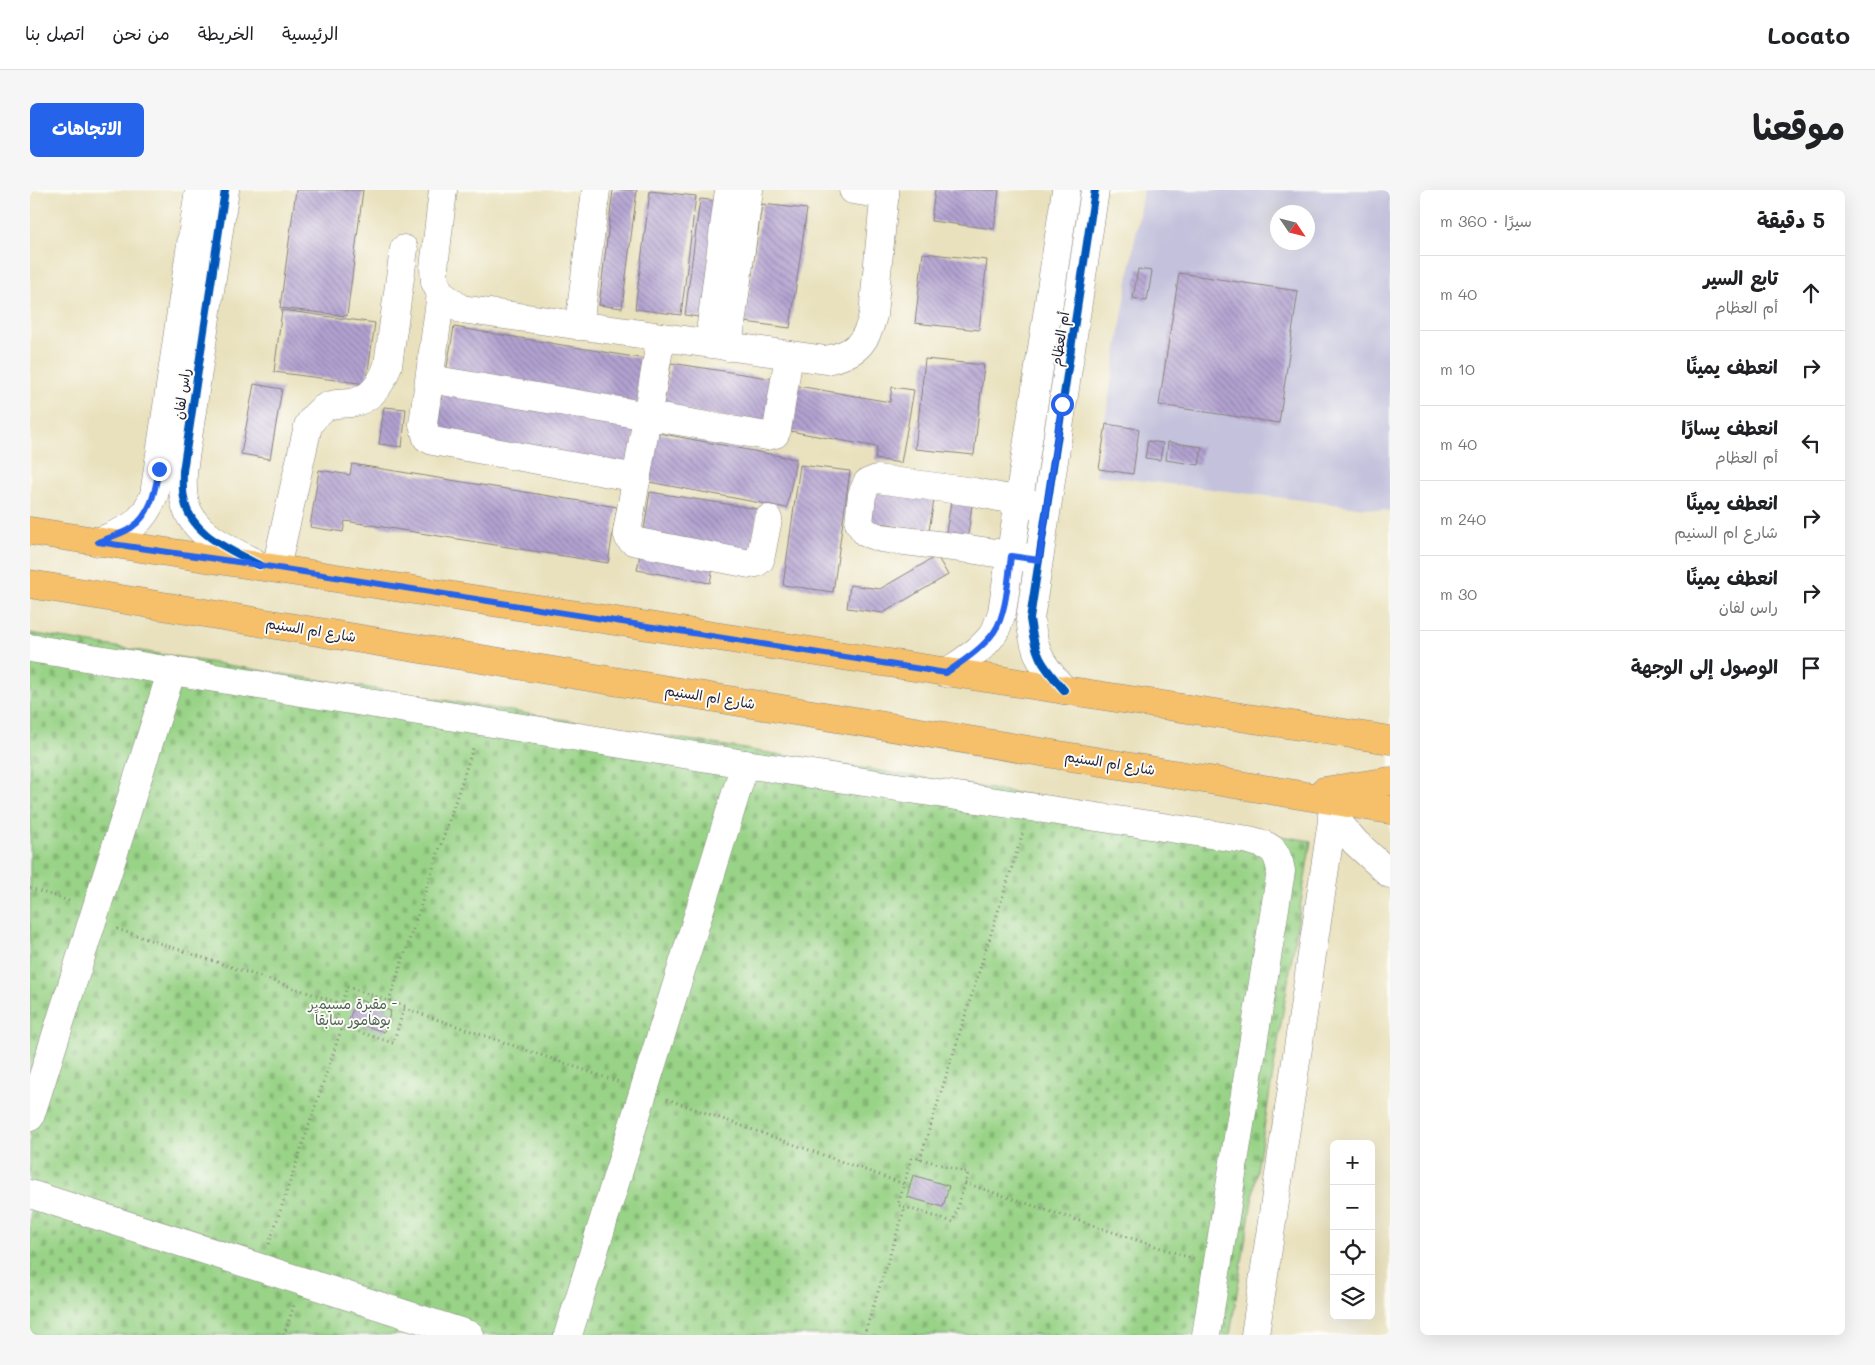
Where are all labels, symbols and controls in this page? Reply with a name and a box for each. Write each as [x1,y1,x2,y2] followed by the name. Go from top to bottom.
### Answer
[1767,19,1850,50] text: Locato
[25,21,85,45] text: اتصل بنا
[113,21,170,45] text: من نحن
[198,21,254,45] text: الخريطة
[282,21,338,45] text: الرئيسية
[30,103,144,157] button: الاتجاهات
[1752,103,1845,149] text: موقعنا
[1270,205,1315,250] north arrow
[1757,206,1825,233] text: 5 دقيقة
[1440,210,1532,231] text: سيرًا · 360 m
[1703,265,1778,290] text: تابع السير
[1797,279,1825,307] icon: ahead
[1440,283,1477,304] text: 40 m
[1715,296,1778,317] text: أم العظام
[1046,310,1076,368] street label: أم العظام
[1686,354,1778,379] text: انعطف يمينًا
[1797,354,1825,382] icon: right
[1440,358,1475,379] text: 10 m
[168,367,195,421] street label: راس لفان
[1051,393,1074,416] route start
[1681,415,1778,440] text: انعطف يسارًا
[1797,429,1825,457] icon: left
[1440,433,1477,454] text: 40 m
[1715,446,1778,467] text: أم العظام
[148,458,171,481] route end
[1686,490,1778,515] text: انعطف يمينًا
[1797,504,1825,532] icon: right
[1440,508,1486,529] text: 240 m
[1674,521,1778,542] text: شارع ام السنيم
[1686,565,1778,590] text: انعطف يمينًا
[1797,579,1825,607] icon: right
[1440,583,1477,604] text: 30 m
[1719,596,1778,617] text: راس لفان
[264,613,357,648] street label: شارع ام السنيم
[1631,654,1778,679] text: الوصول إلى الوجهة
[1797,654,1825,682] icon: arrive
[663,680,756,715] street label: شارع ام السنيم
[1063,746,1156,781] street label: شارع ام السنيم
[308,994,398,1029] park label: مقبرة مسيمير - بوهامور سابقاً
[1330,1140,1375,1320] map controls
[1330,1140,1375,1185] button: +
[1330,1185,1375,1230] button: −
[1330,1230,1375,1275] button: locate
[1330,1275,1375,1320] button: layers

